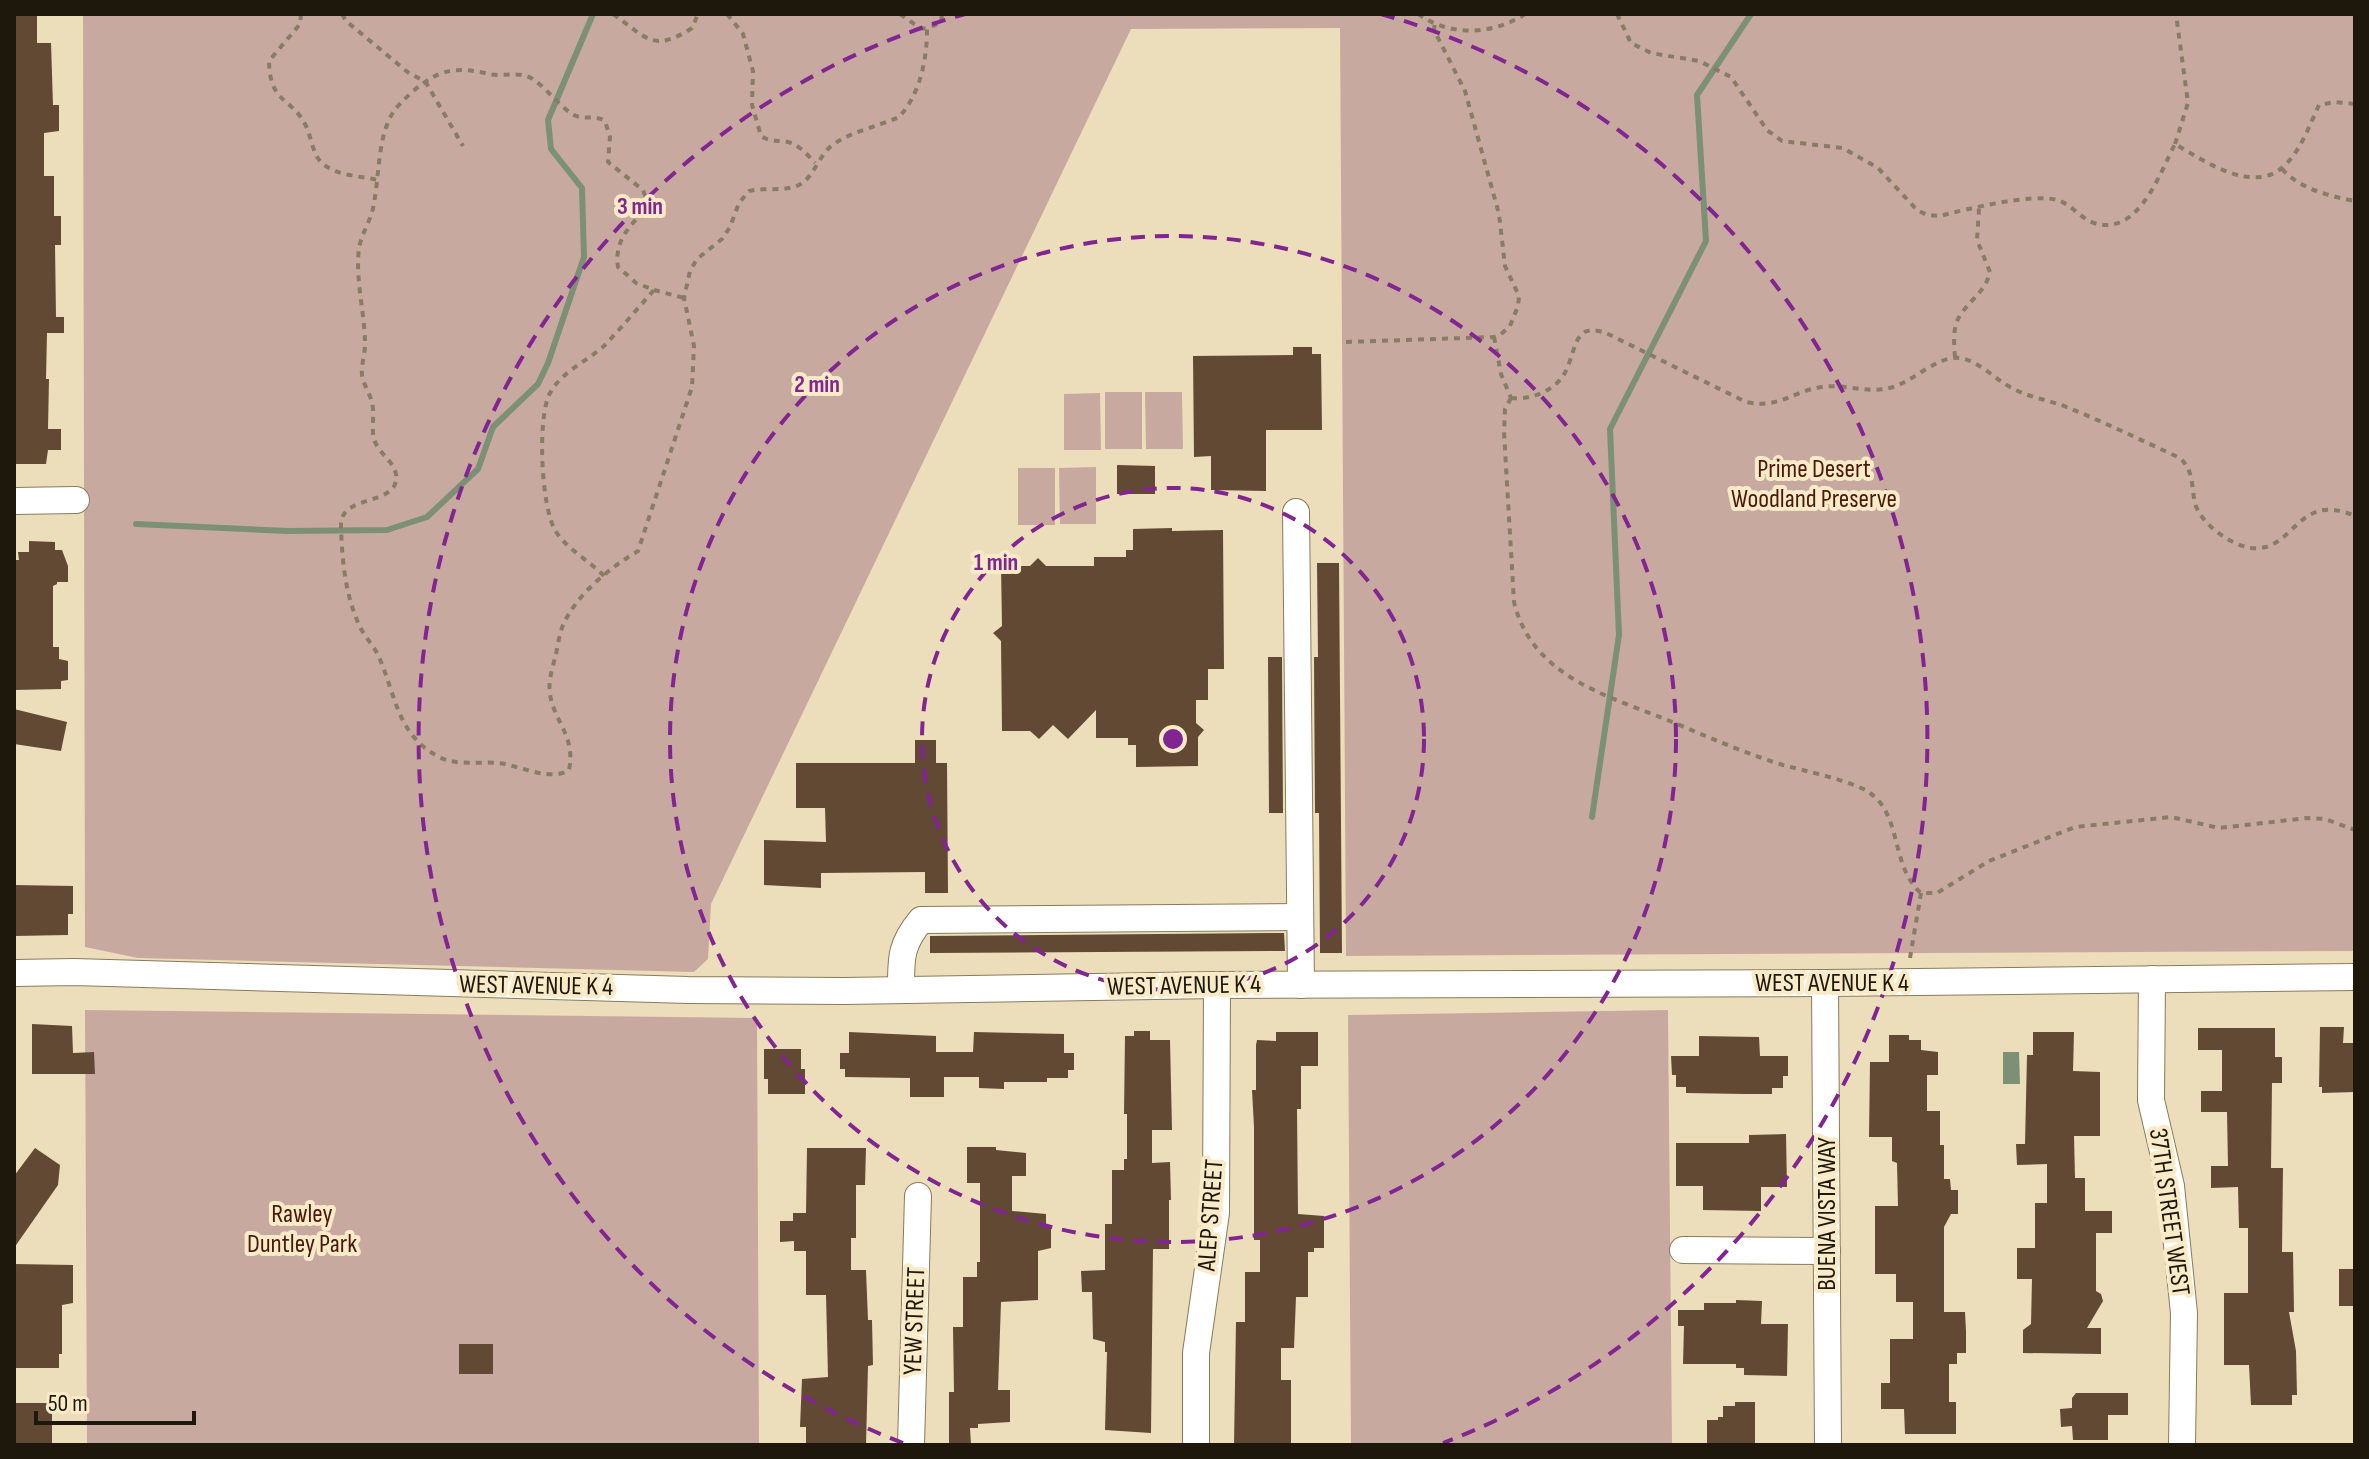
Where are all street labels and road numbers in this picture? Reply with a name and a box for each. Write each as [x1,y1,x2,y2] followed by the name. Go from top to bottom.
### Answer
[1755,968,1909,999] street label: WEST AVENUE K 4
[459,969,613,1003] street label: WEST AVENUE K 4
[1107,969,1261,1003] street label: WEST AVENUE K 4
[2142,1126,2196,1298] street label: 37TH STREET WEST
[1812,1137,1843,1291] street label: BUENA VISTA WAY
[1192,1158,1230,1273] street label: ALEP STREET
[898,1266,932,1376] street label: YEW STREET

